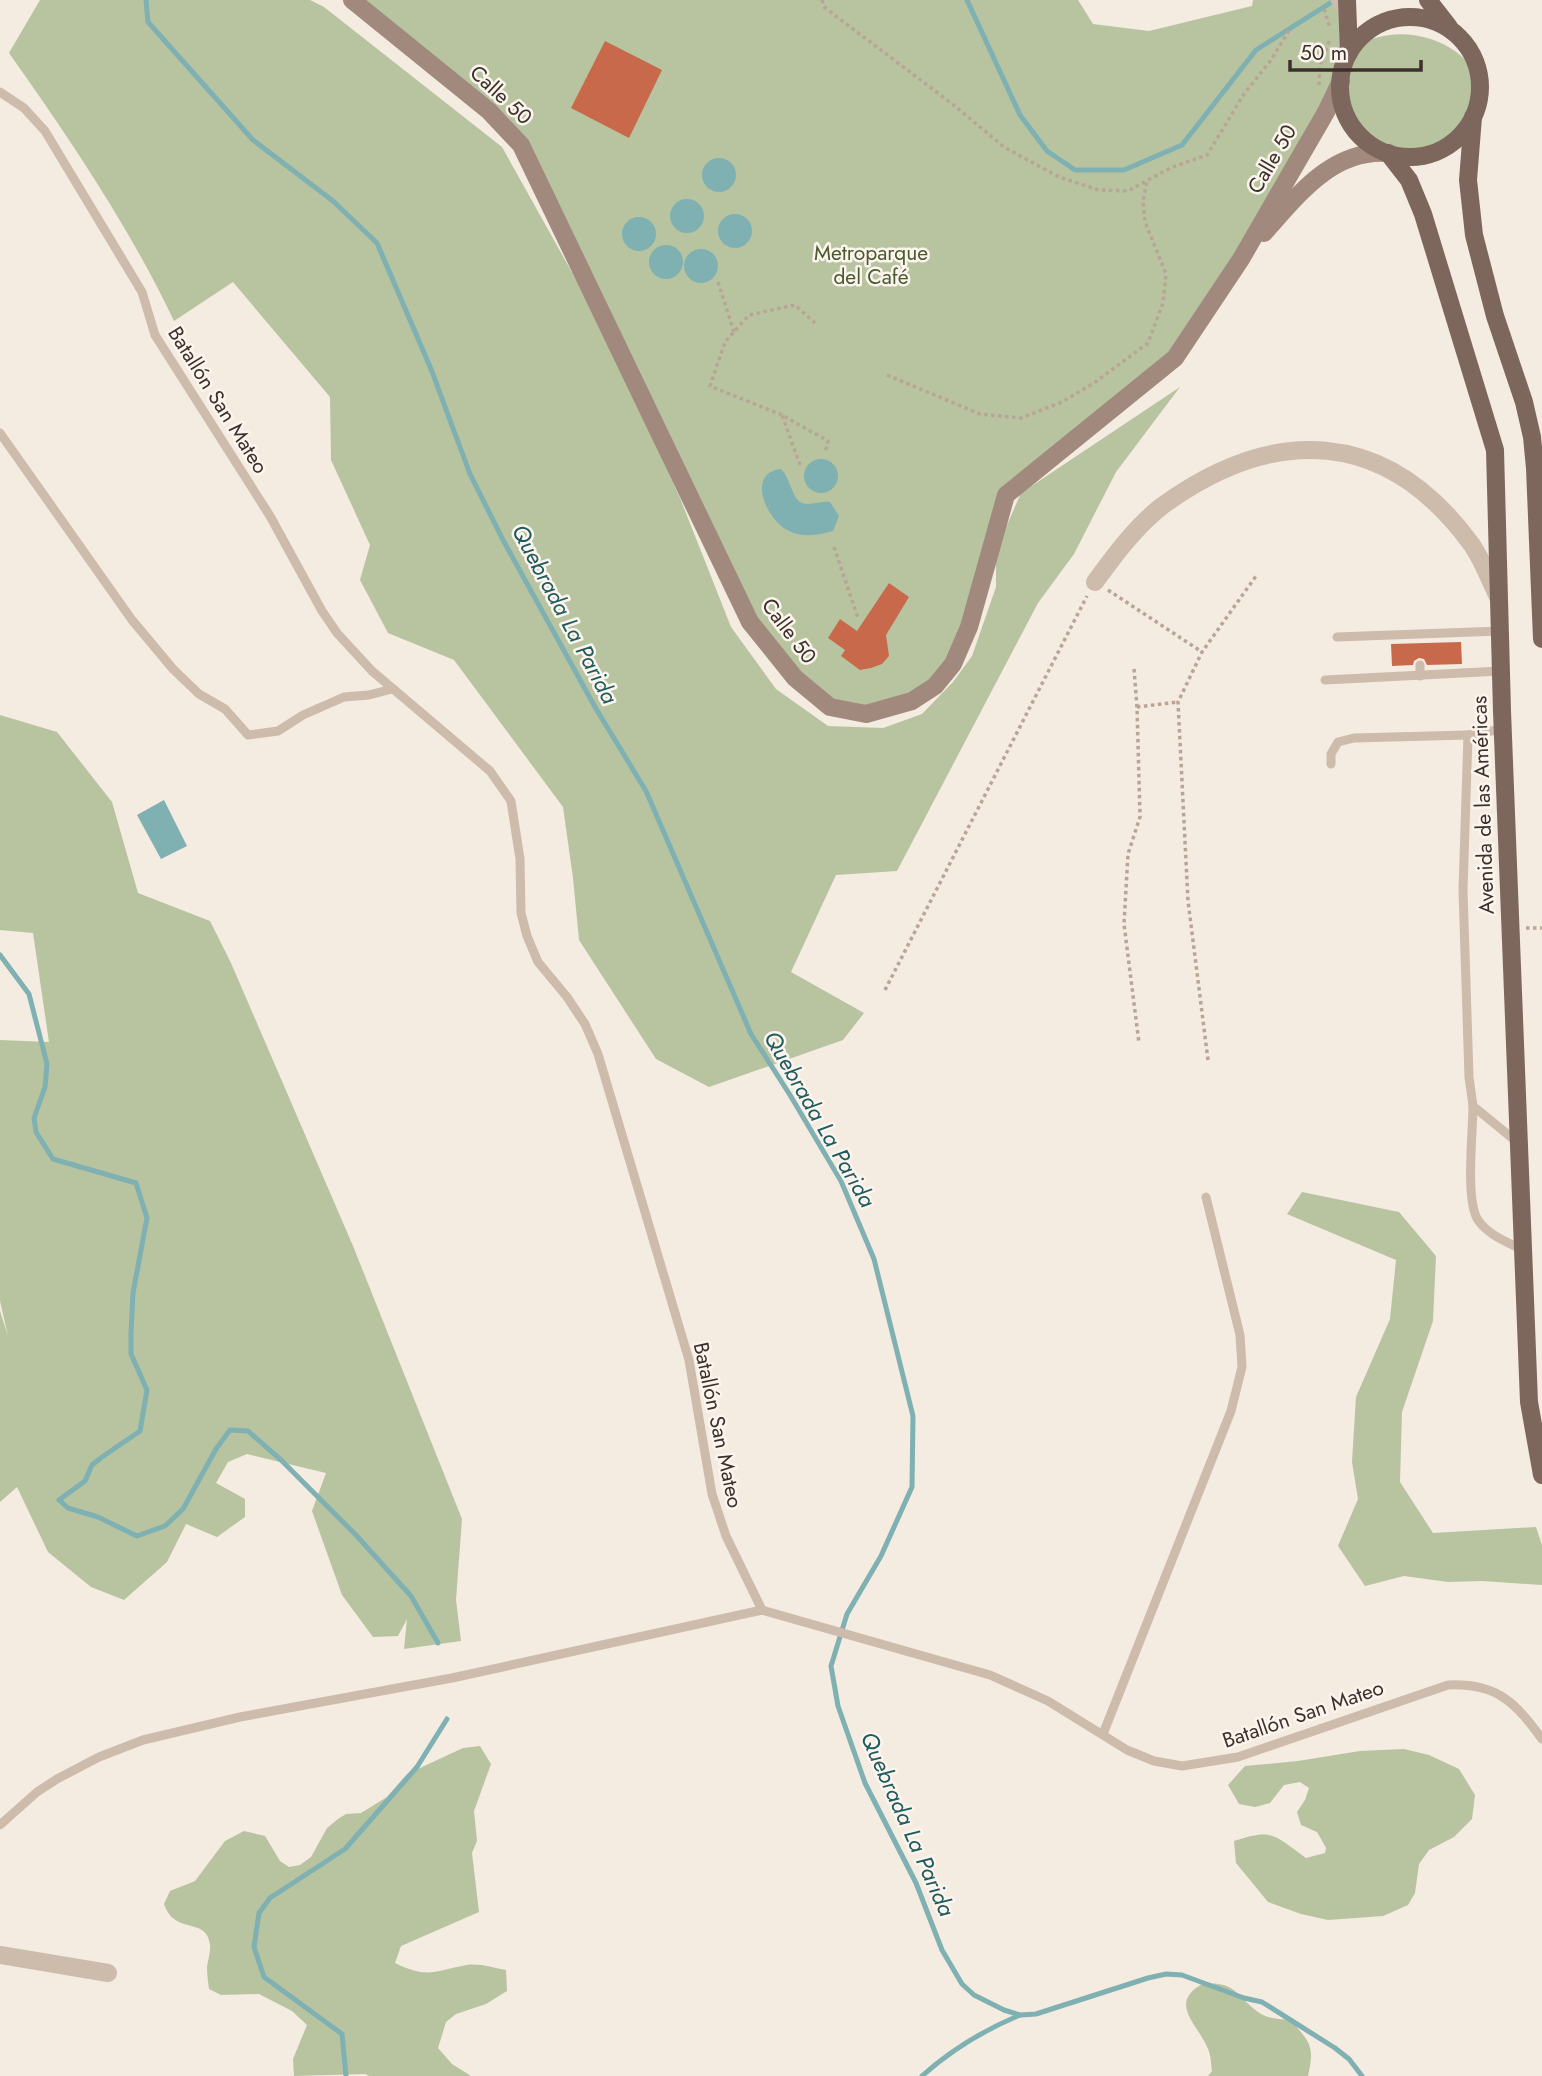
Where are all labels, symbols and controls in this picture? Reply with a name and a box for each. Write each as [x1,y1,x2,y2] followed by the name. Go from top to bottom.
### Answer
[1290,28,1421,72] scale bar
[1300,38,1347,68] text: 50 m
[463,58,539,132] street label: Calle 50
[1240,119,1304,199] street label: Calle 50
[814,238,928,292] park label: Metroparque del Café
[161,320,275,480] street label: Batallón San Mateo
[503,518,627,710] water label: Quebrada La Parida
[754,592,824,670] street label: Calle 50
[1464,695,1502,915] street label: Avenida de las Américas
[755,1024,885,1214] water label: Quebrada La Parida
[686,1339,750,1511] street label: Batallón San Mateo
[1218,1672,1388,1756] street label: Batallón San Mateo
[852,1726,964,1922] water label: Quebrada La Parida

